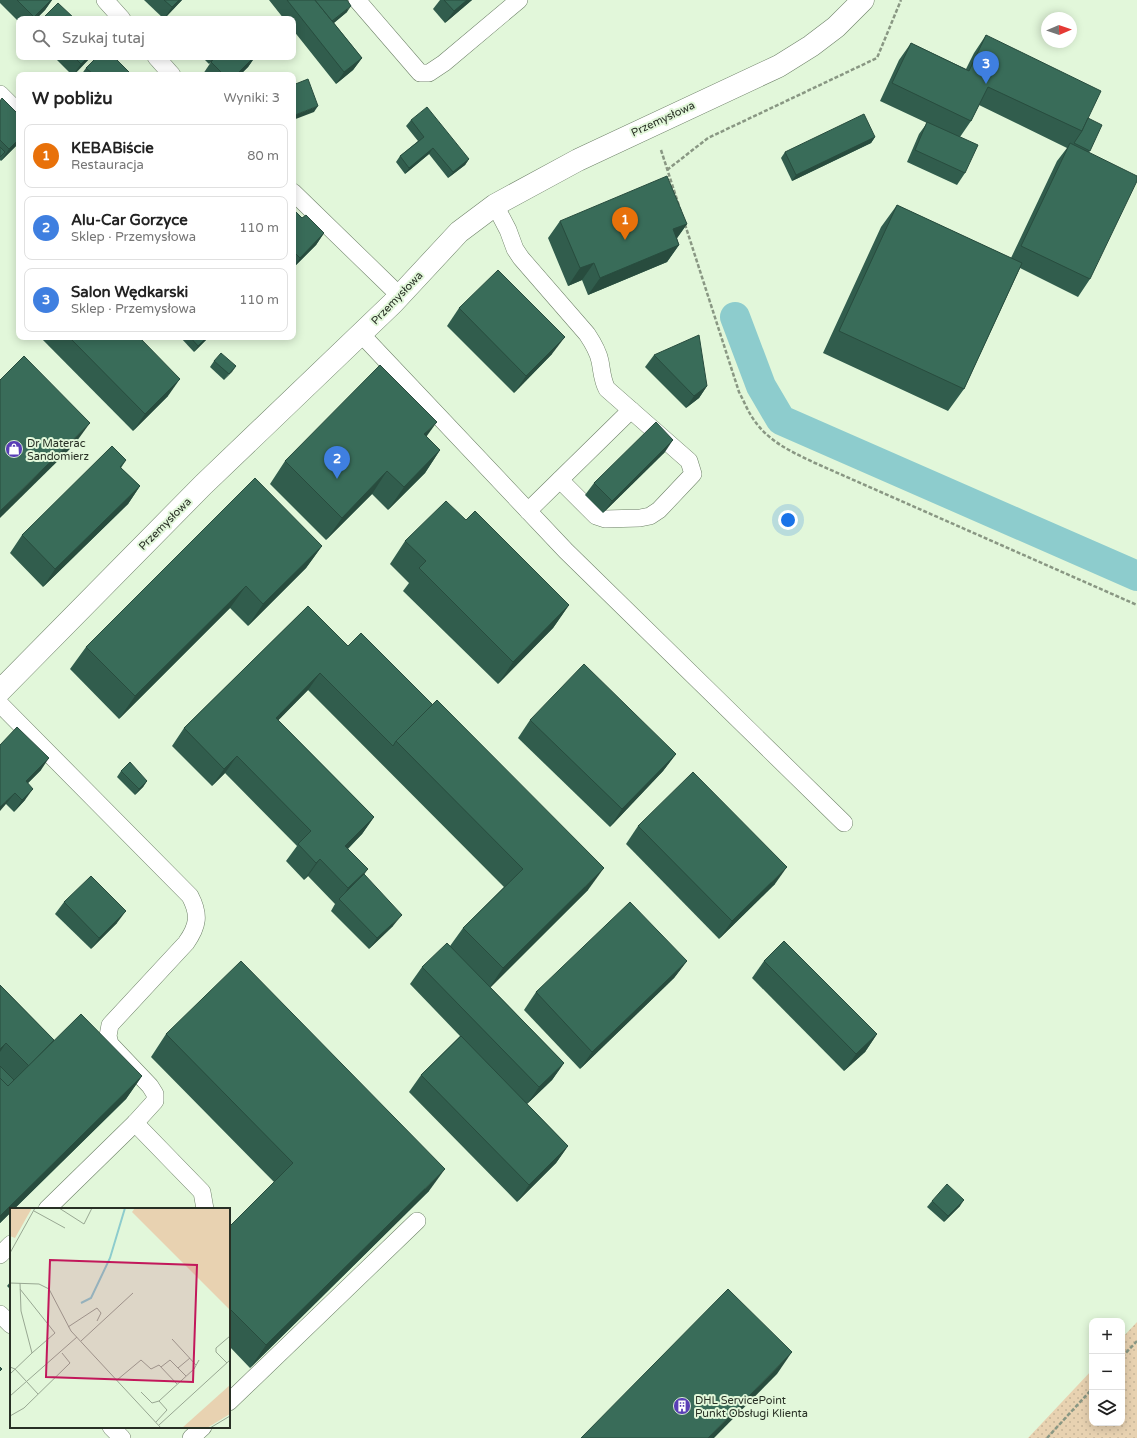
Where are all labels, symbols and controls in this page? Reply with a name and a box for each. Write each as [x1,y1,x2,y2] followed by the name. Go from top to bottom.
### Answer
[1041,12,1077,48] north arrow
[16,16,296,60] search box
[30,27,52,49] icon: search
[62,29,145,47] text: Szukaj tutaj
[973,51,999,84] pin: 3
[32,88,113,109] text: W pobliżu
[224,90,280,106] text: Wyniki: 3
[629,99,697,139] street label: Przemysłowa
[71,139,154,157] text: KEBABiście
[42,148,50,164] text: 1
[247,148,279,164] text: 80 m
[71,157,144,173] text: Restauracja
[612,207,638,240] pin: 1
[71,211,188,229] text: Alu-Car Gorzyce
[42,220,50,236] text: 2
[239,220,279,236] text: 110 m
[71,229,196,245] text: Sklep · Przemysłowa
[368,269,426,327] street label: Przemysłowa
[71,283,188,301] text: Salon Wędkarski
[42,292,50,308] text: 3
[239,292,279,308] text: 110 m
[71,301,196,317] text: Sklep · Przemysłowa
[27,437,90,463] place label: Dr Materac Sandomierz
[4,439,24,459] shop icon: Dr Materac Sandomierz
[324,446,350,479] pin: 2
[136,495,194,553] street label: Przemysłowa
[778,510,798,530] your location
[10,1208,230,1428] inset map
[1089,1318,1125,1426] map controls
[1089,1318,1125,1354] button: +
[1089,1354,1125,1390] button: −
[1089,1390,1125,1426] button: layers
[695,1394,808,1420] place label: DHL ServicePoint Punkt Obsługi Klienta
[672,1396,692,1416] building icon: DHL ServicePoint Punkt Obsługi Klienta

